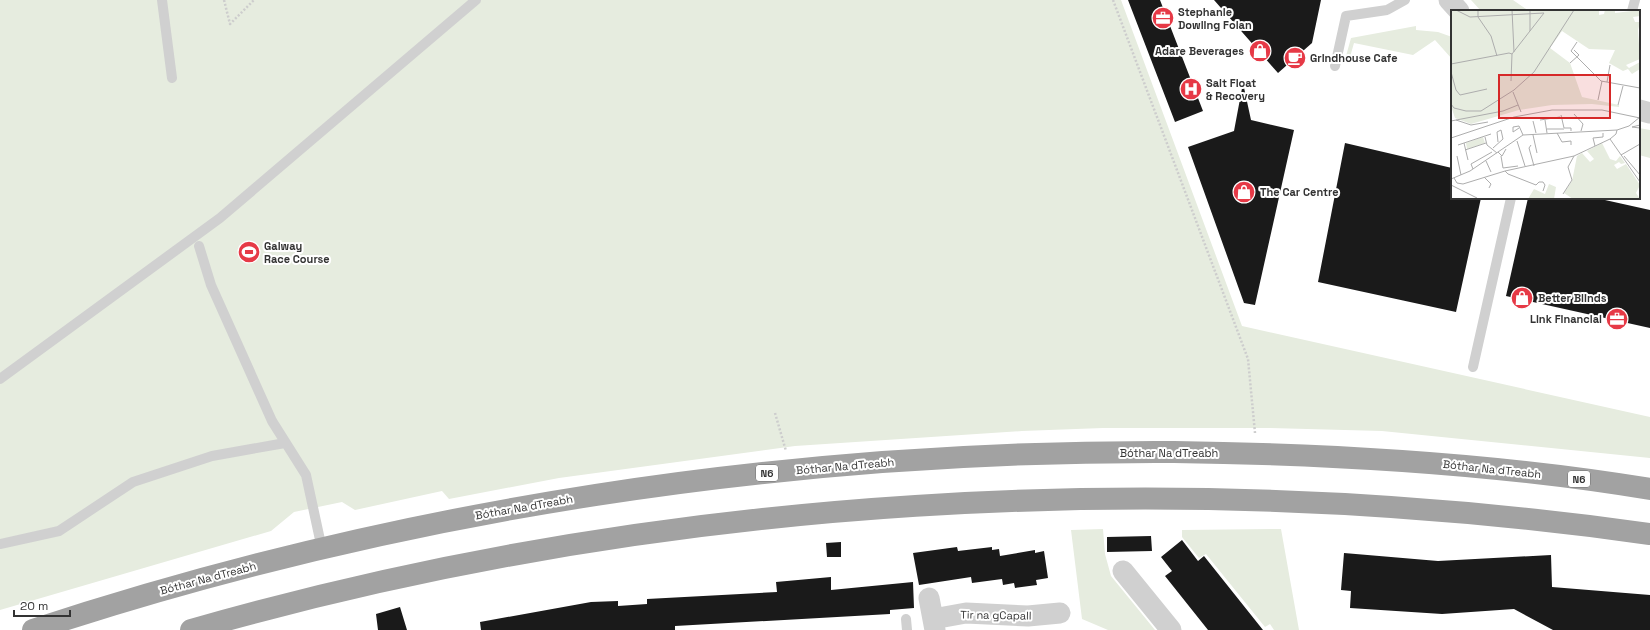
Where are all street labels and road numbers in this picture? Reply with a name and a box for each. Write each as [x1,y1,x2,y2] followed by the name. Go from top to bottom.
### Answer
[1120,446,1218,460] street label: Bóthar Na dTreabh
[795,455,895,477] street label: Bóthar Na dTreabh
[1442,457,1542,481] street label: Bóthar Na dTreabh
[756,465,778,481] road number: N6
[1568,471,1590,487] road number: N6
[474,492,574,522] street label: Bóthar Na dTreabh
[158,558,258,598] street label: Bóthar Na dTreabh
[960,607,1032,623] street label: Tir na gCapall

